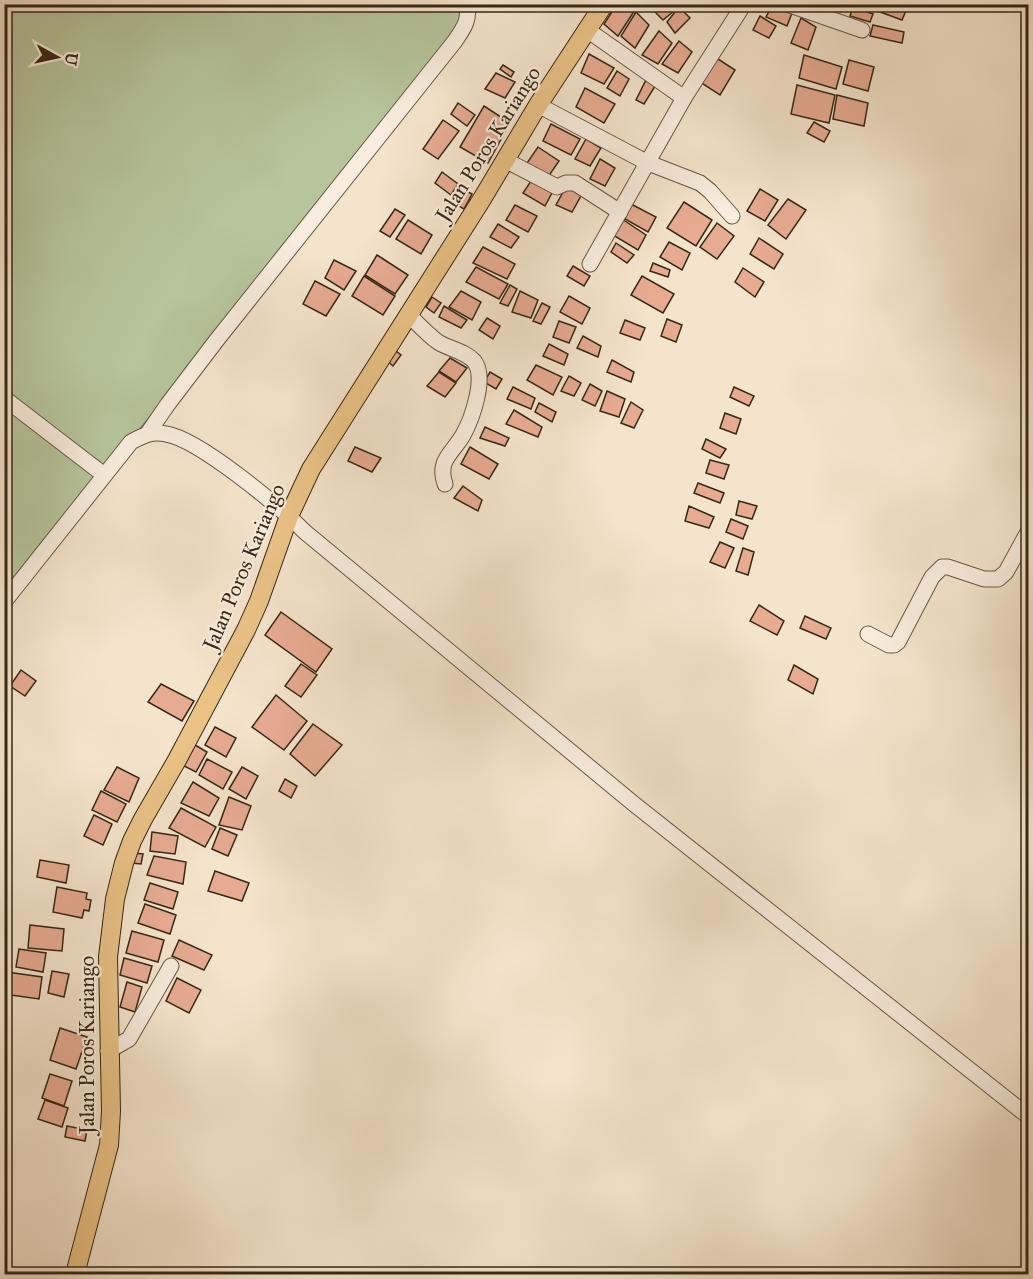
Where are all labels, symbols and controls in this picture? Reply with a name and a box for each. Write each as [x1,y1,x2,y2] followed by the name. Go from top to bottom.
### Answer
[27,27,87,87] north arrow
[61,51,82,67] text: U
[429,61,546,228] street label: Jalan Poros Kariango
[196,480,291,656] street label: Jalan Poros Kariango
[74,956,100,1136] street label: Jalan Poros Kariango

